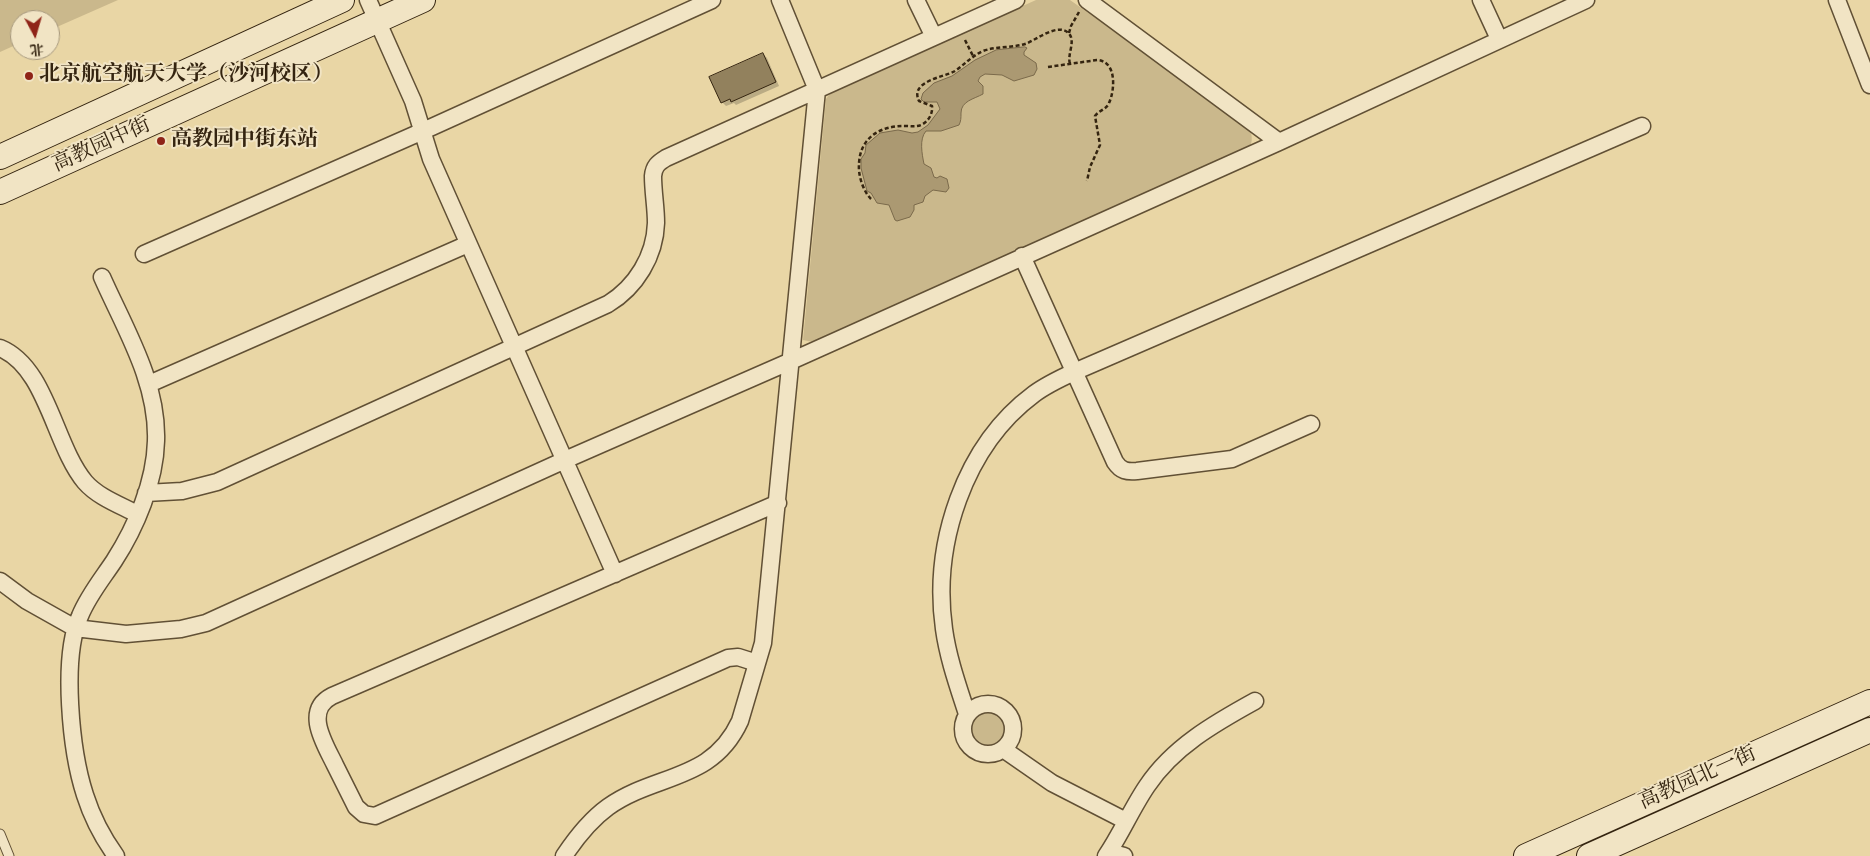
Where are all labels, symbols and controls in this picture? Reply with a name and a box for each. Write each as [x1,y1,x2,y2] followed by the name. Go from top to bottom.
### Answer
[10,10,60,60] north arrow
[29,39,44,59] text: 北
[39,63,333,89] place label: 北京航空航天大学（沙河校区）
[23,70,35,82] marker: 北京航空航天大学（沙河校区）
[49,113,155,179] street label: 高教园中街
[171,128,318,154] place label: 高教园中街东站
[155,135,167,147] marker: 高教园中街东站
[1635,742,1761,816] street label: 高教园北一街

